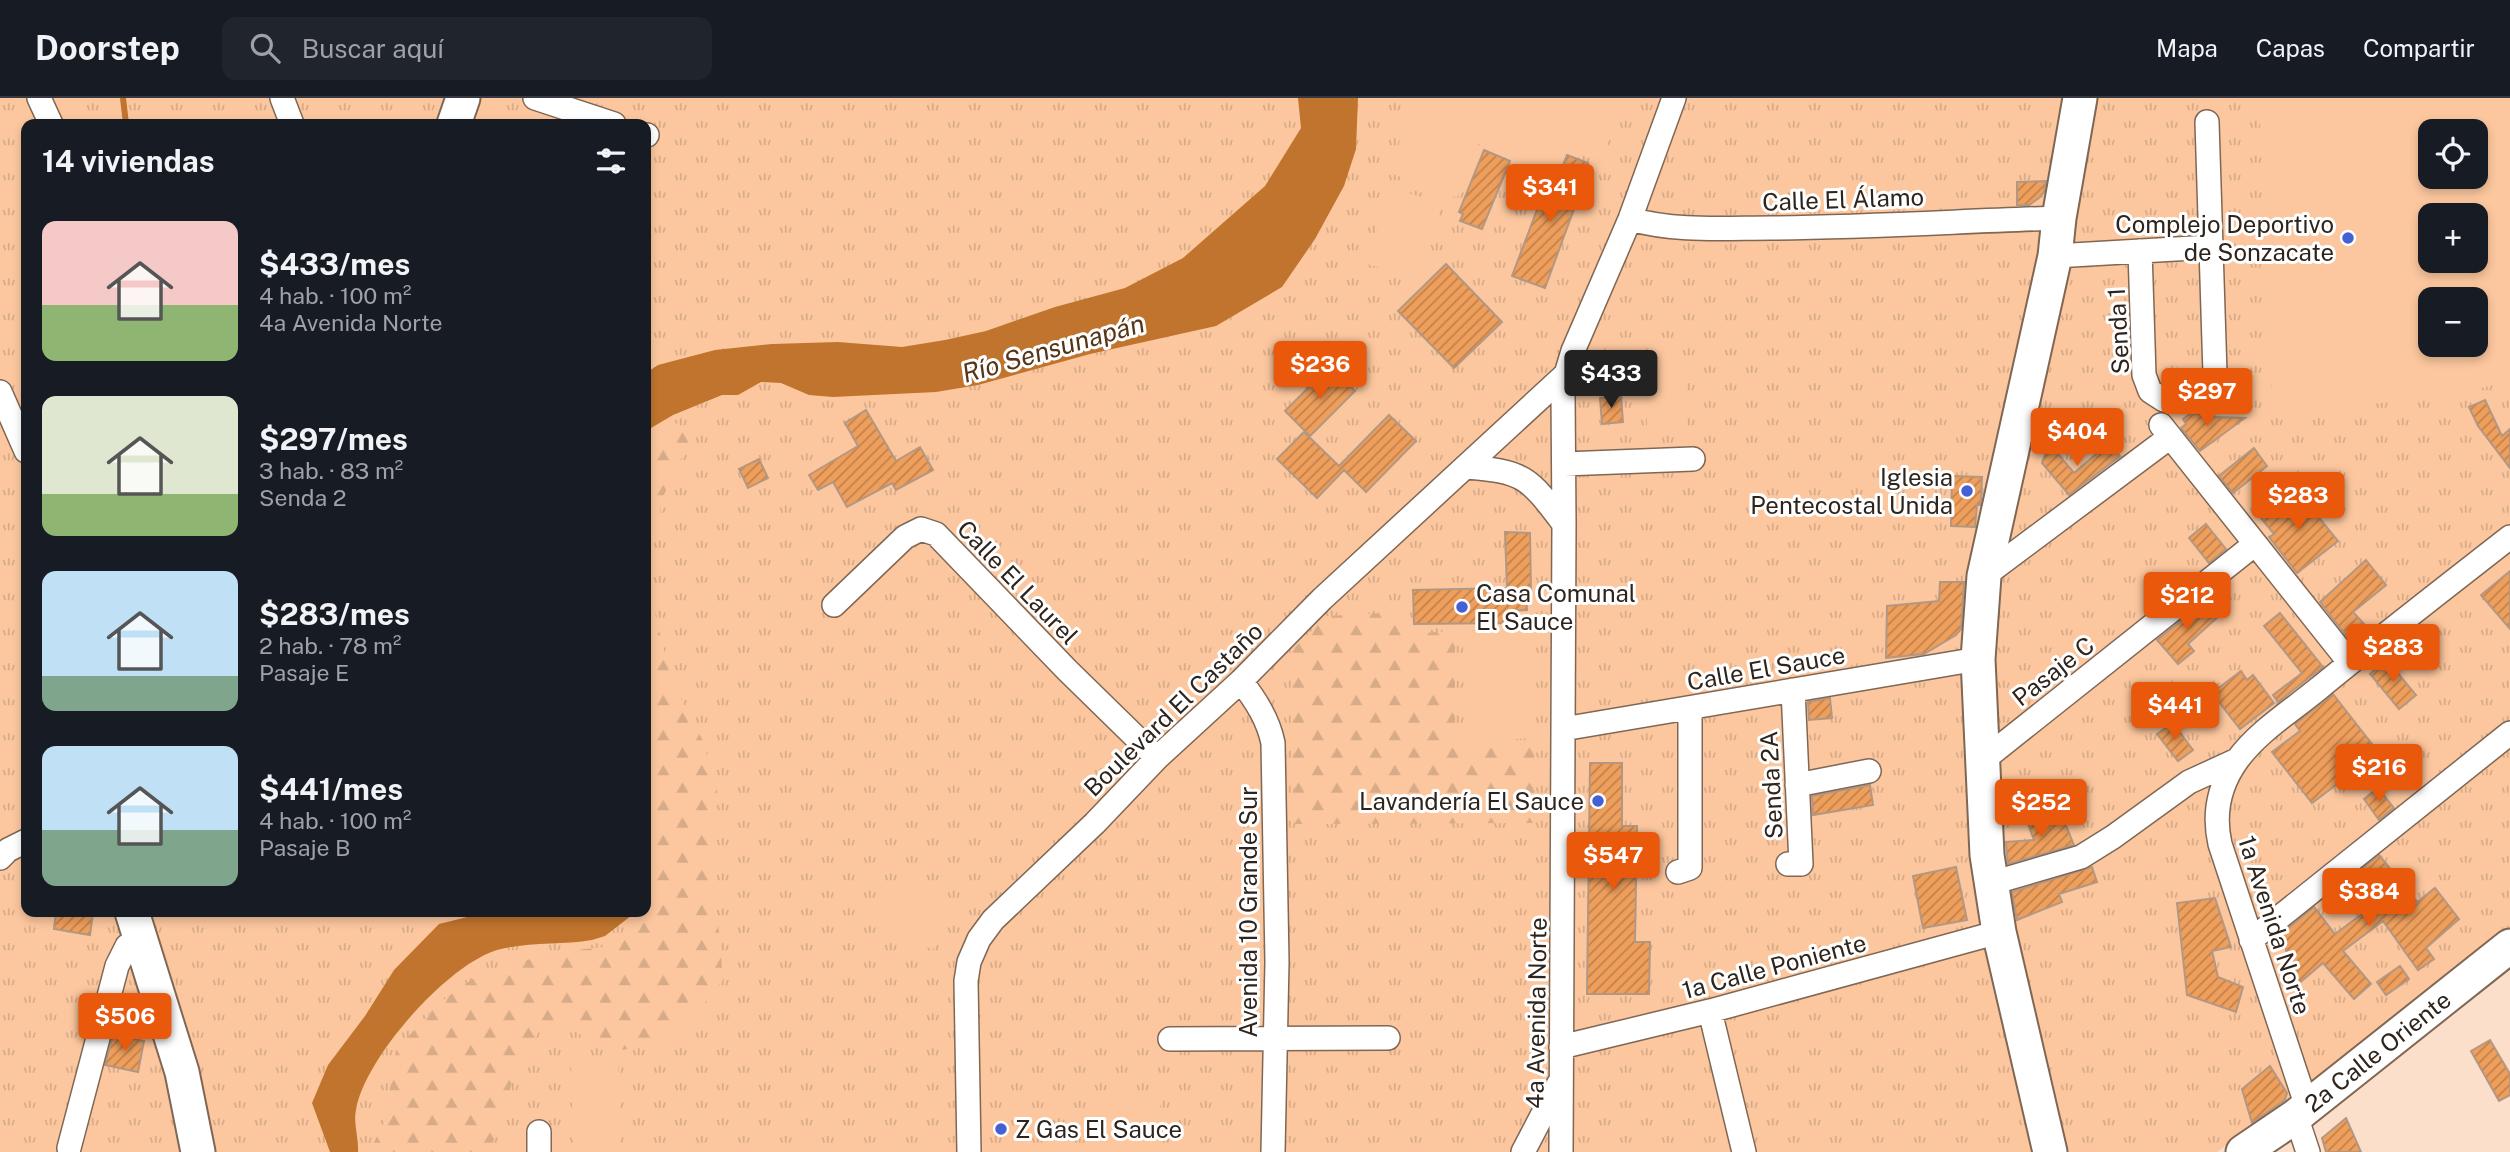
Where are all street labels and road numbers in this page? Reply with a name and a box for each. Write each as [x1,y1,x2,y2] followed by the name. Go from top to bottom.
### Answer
[1762,182,1924,216] street label: Calle El Álamo
[2102,287,2134,375] street label: Senda 1
[952,514,1084,650] street label: Calle El Laurel
[1078,617,1268,801] street label: Boulevard El Castaño
[2007,630,2099,712] street label: Pasaje C
[1685,640,1847,696] street label: Calle El Sauce
[1754,730,1788,840] street label: Senda 2A
[1234,786,1262,1038] street label: Avenida 10 Grande Sur
[2233,832,2317,1018] street label: 1a Avenida Norte
[1520,917,1552,1109] street label: 4a Avenida Norte
[1679,928,1869,1004] street label: 1a Calle Poniente
[2299,985,2456,1118] street label: 2a Calle Oriente

